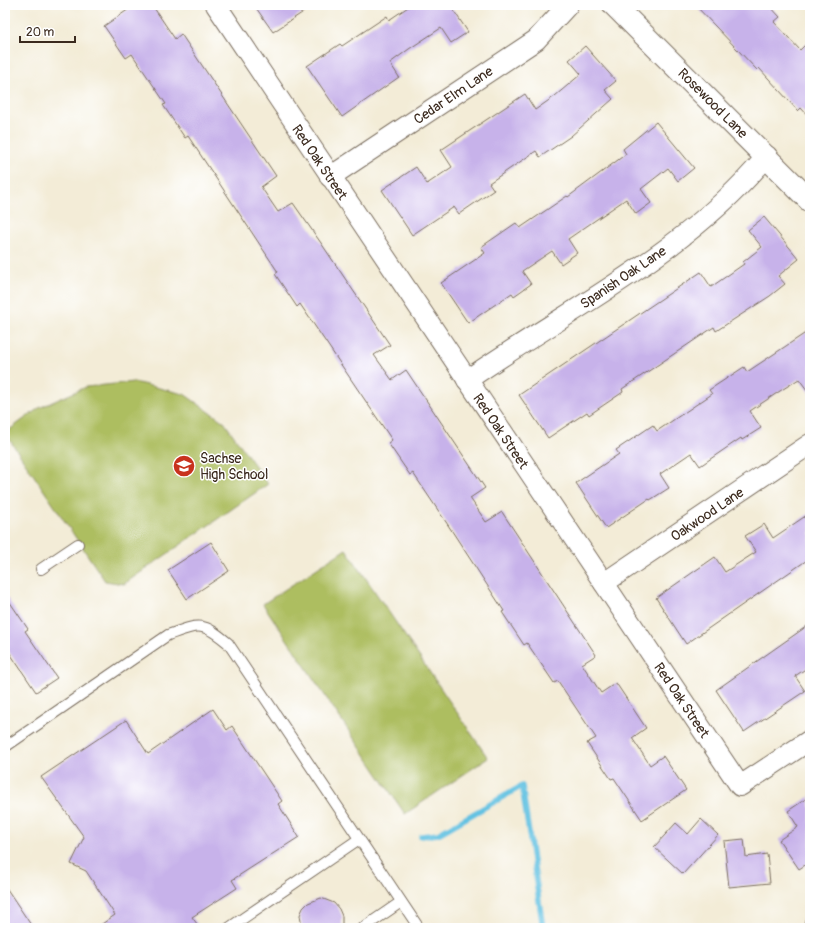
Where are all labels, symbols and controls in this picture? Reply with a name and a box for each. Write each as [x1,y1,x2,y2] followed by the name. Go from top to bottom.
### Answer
[20,18,75,44] scale bar
[26,25,55,40] text: 20 m
[410,63,496,128] street label: Cedar Elm Lane
[674,65,751,142] street label: Rosewood Lane
[288,121,351,203] street label: Red Oak Street
[577,242,670,312] street label: Spanish Oak Lane
[469,390,532,472] street label: Red Oak Street
[200,450,268,483] place label: Sachse High School
[171,453,197,479] school or university icon: Sachse High School
[668,484,747,545] street label: Oakwood Lane
[650,659,713,741] street label: Red Oak Street

